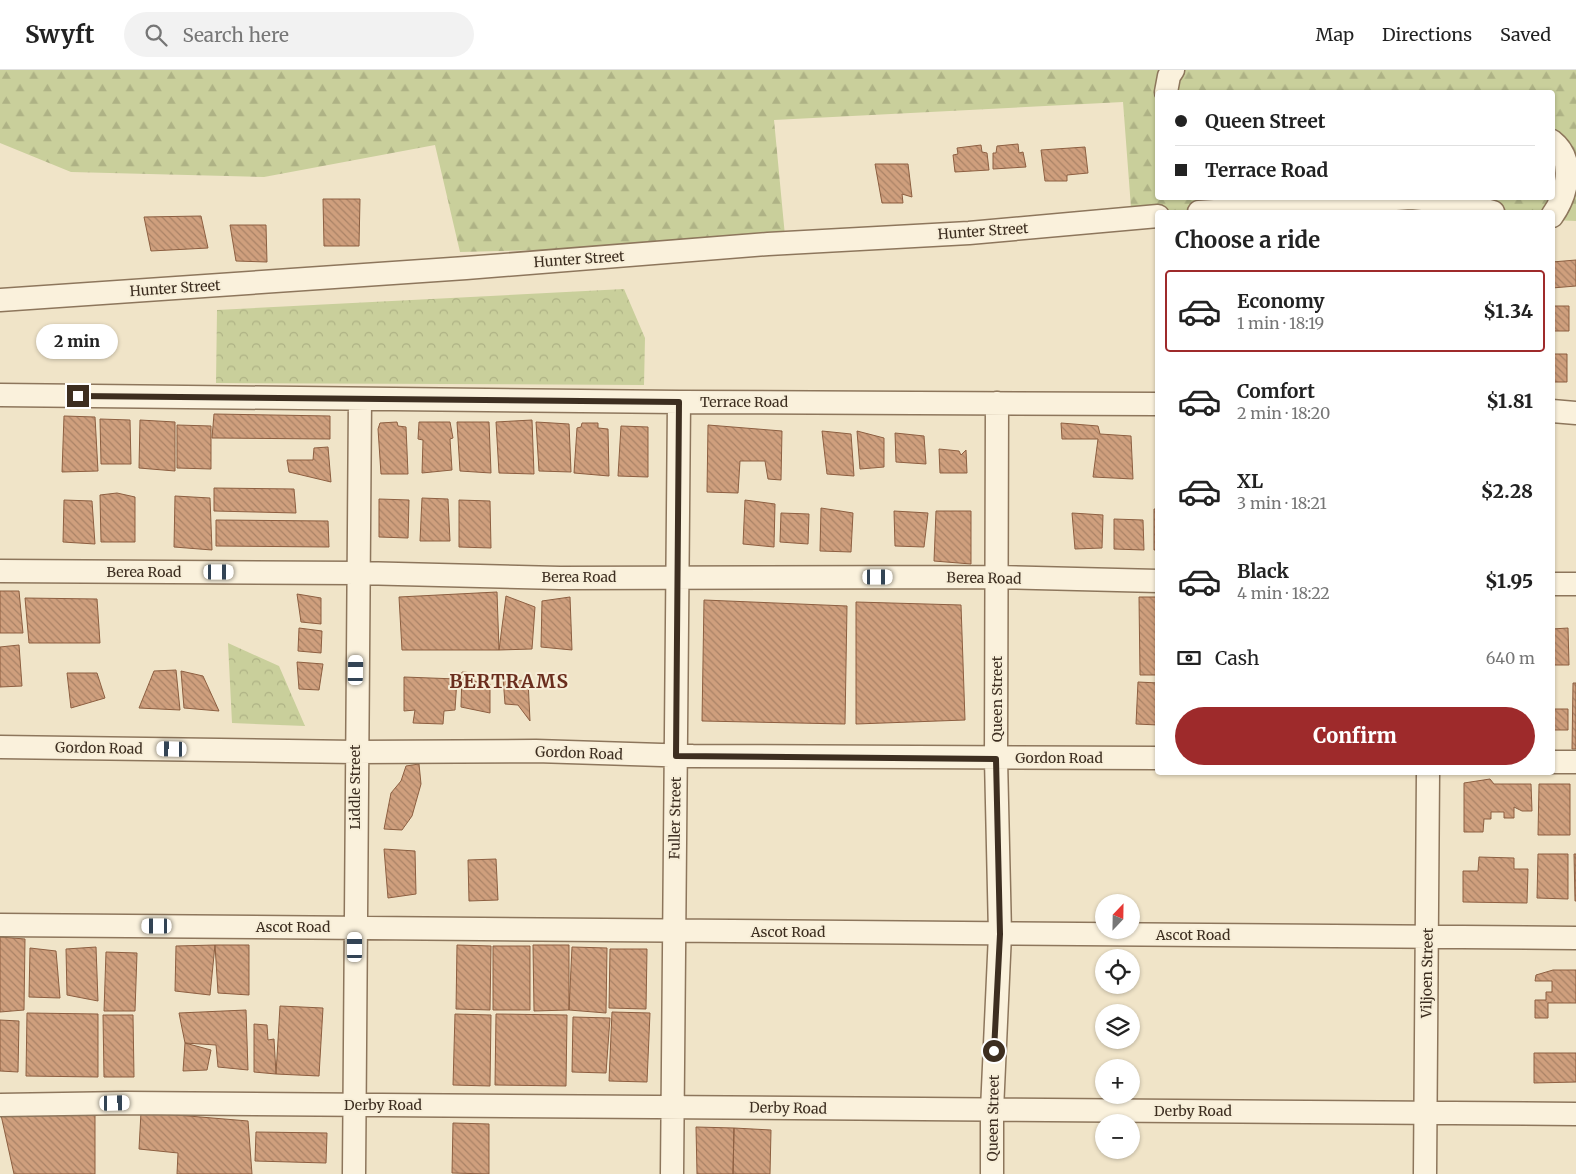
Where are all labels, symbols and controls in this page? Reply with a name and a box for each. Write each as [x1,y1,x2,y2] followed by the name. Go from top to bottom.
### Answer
[124,12,474,57] search box
[25,19,94,50] text: Swyft
[142,21,170,49] icon: search
[182,23,289,47] text: Search here
[1316,23,1354,46] text: Map
[1382,23,1472,46] text: Directions
[1500,23,1551,46] text: Saved
[1205,109,1325,133] text: Queen Street
[1205,158,1328,182] text: Terrace Road
[937,219,1029,243] street label: Hunter Street
[1175,226,1320,254] text: Choose a ride
[533,247,625,271] street label: Hunter Street
[129,276,221,300] street label: Hunter Street
[1177,289,1222,334] icon: car
[1237,289,1325,313] text: Economy
[1483,299,1533,323] text: $1.34
[1237,313,1324,333] text: 1 min · 18:19
[37,324,119,358] callout: 2 min
[54,331,100,351] text: 2 min
[1177,379,1222,424] icon: car
[1237,379,1315,403] text: Comfort
[67,385,89,407] route end
[1486,389,1533,413] text: $1.81
[700,393,789,411] street label: Terrace Road
[1237,403,1330,423] text: 2 min · 18:20
[1177,469,1222,514] icon: car
[1237,469,1263,493] text: XL
[1481,479,1533,503] text: $2.28
[1237,493,1327,513] text: 3 min · 18:21
[1177,559,1222,604] icon: car
[1237,559,1289,583] text: Black
[106,563,182,581] street label: Berea Road
[204,565,234,580] car
[541,568,617,586] street label: Berea Road
[946,568,1022,588] street label: Berea Road
[1485,569,1533,593] text: $1.95
[863,570,893,585] car
[1237,583,1330,603] text: 4 min · 18:22
[1175,644,1203,672] icon: cash
[1215,646,1259,670] text: Cash
[1486,648,1535,668] text: 640 m
[348,655,363,685] car
[988,655,1006,742] street label: Queen Street
[449,669,569,693] district label: BERTRAMS
[1175,707,1535,765] button: Confirm
[55,738,144,758] street label: Gordon Road
[156,741,187,757] car
[535,742,624,764] street label: Gordon Road
[346,744,364,830] street label: Liddle Street
[1015,749,1103,767] street label: Gordon Road
[665,776,685,860] street label: Fuller Street
[1095,894,1140,939] north arrow
[1095,894,1140,1159] map controls
[255,918,331,936] street label: Ascot Road
[142,919,172,934] car
[750,923,826,941] street label: Ascot Road
[1155,926,1231,944] street label: Ascot Road
[1417,927,1437,1019] street label: Viljoen Street
[347,932,362,962] car
[1095,949,1140,994] button: locate
[1095,1004,1140,1049] button: layers
[983,1040,1005,1062] route start
[1095,1059,1140,1104] button: +
[983,1074,1003,1161] street label: Queen Street
[99,1095,130,1111] car
[344,1096,423,1114] street label: Derby Road
[749,1098,828,1118] street label: Derby Road
[1154,1102,1233,1120] street label: Derby Road
[1095,1114,1140,1159] button: −

